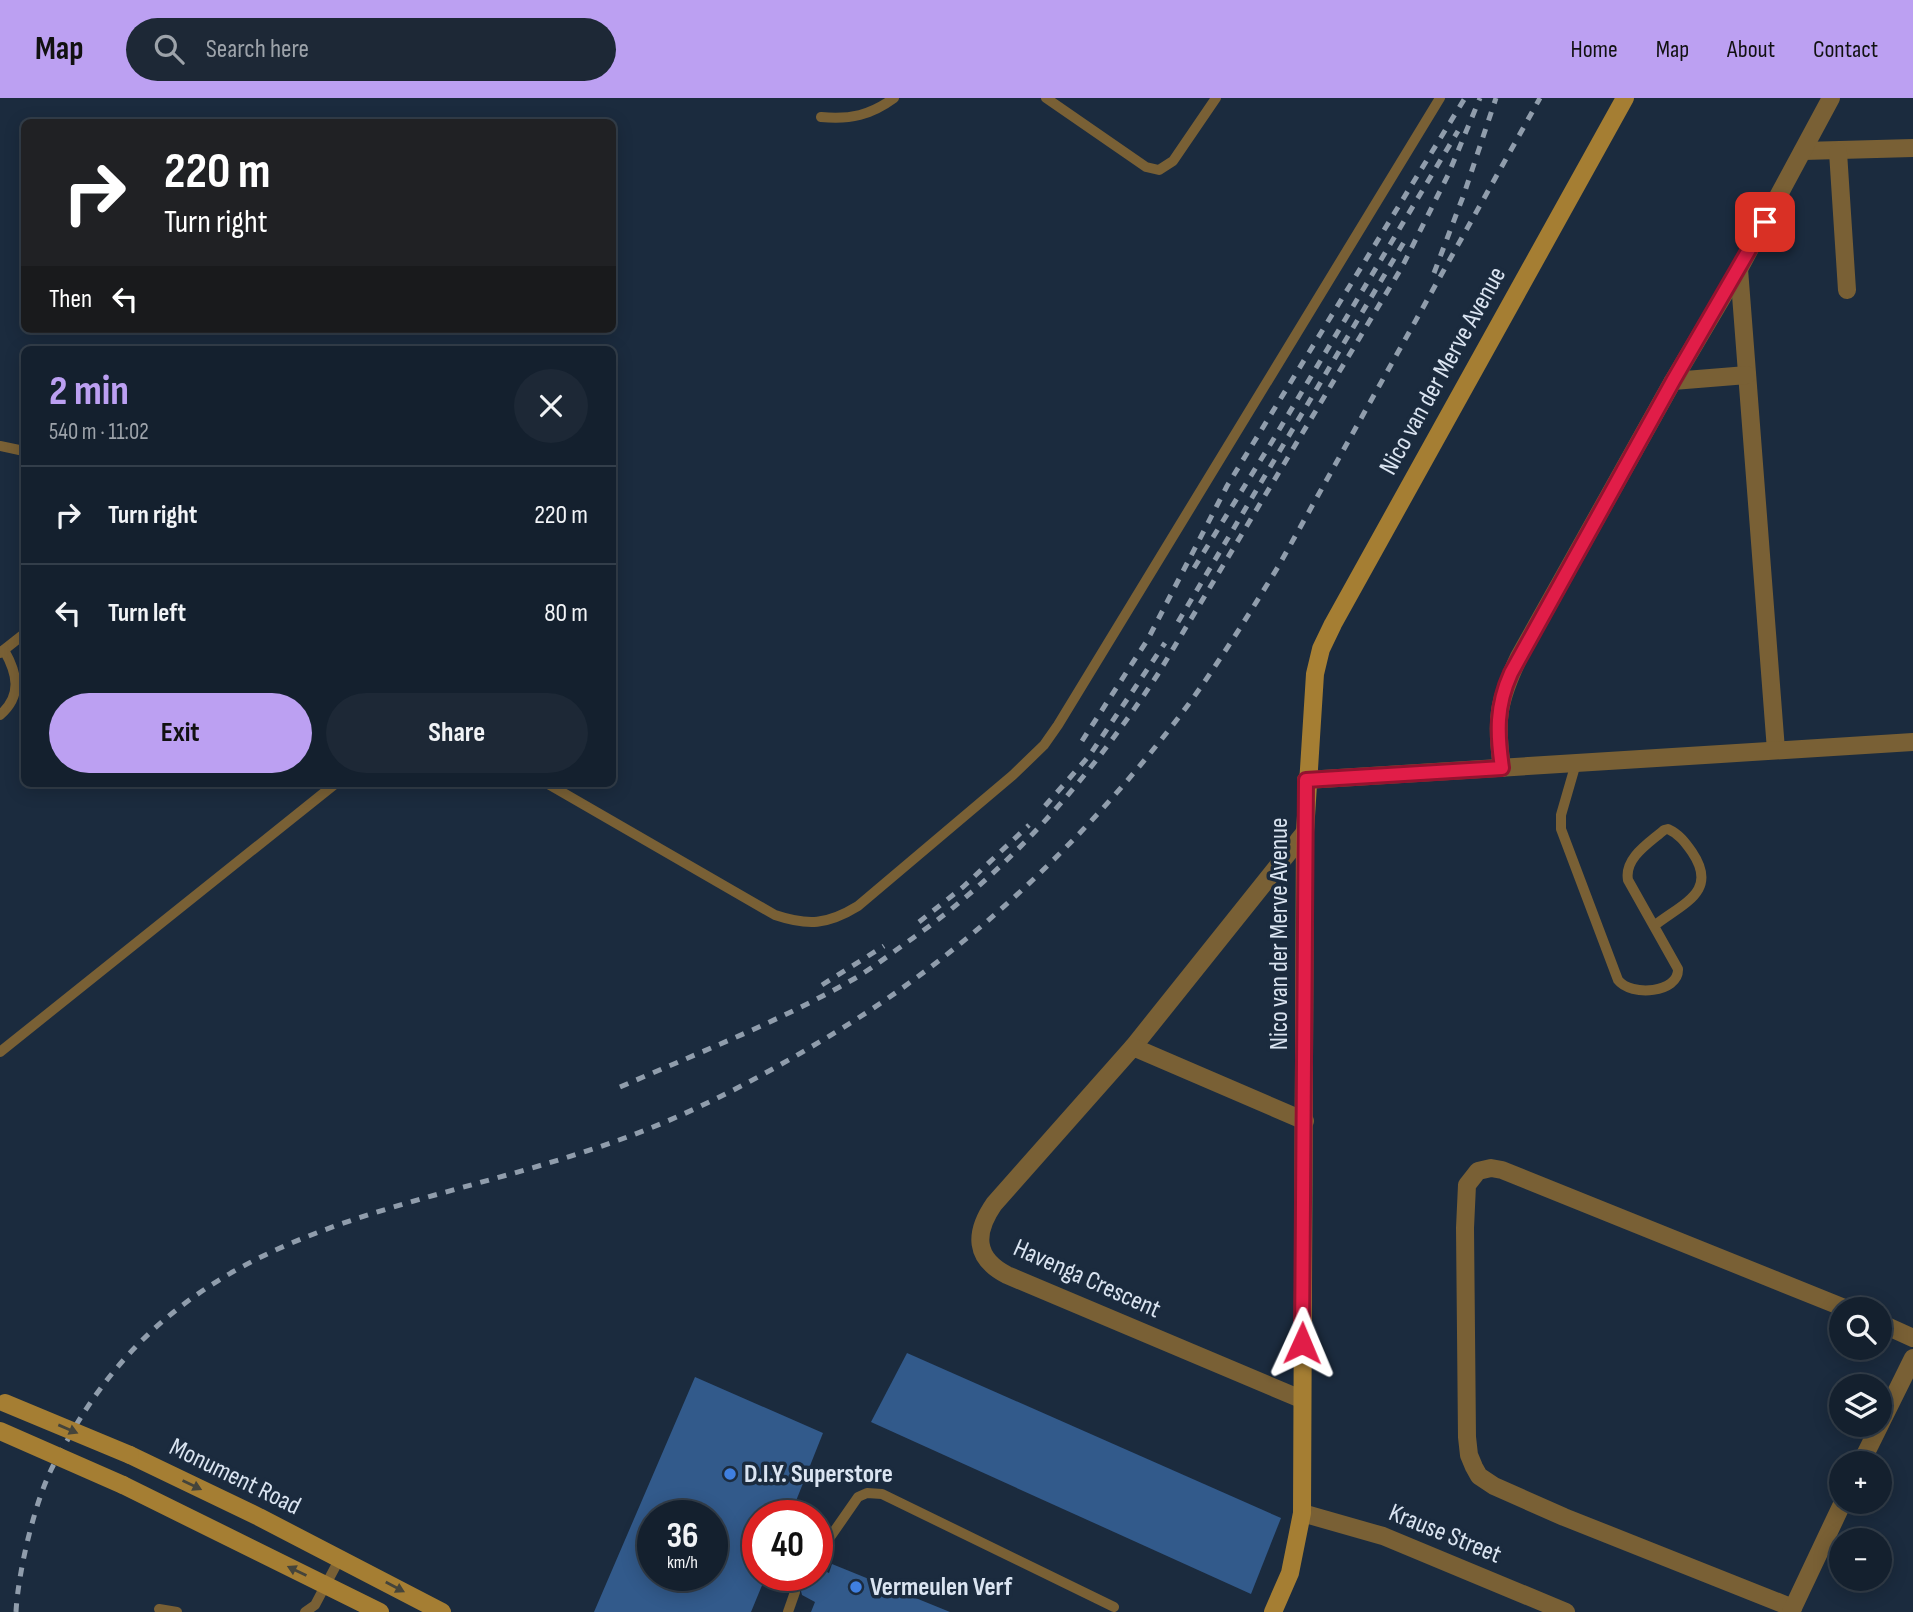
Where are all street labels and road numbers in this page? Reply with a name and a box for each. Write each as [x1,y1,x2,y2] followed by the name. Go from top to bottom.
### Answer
[1373,262,1513,480] street label: Nico van der Merve Avenue
[1264,818,1295,1050] street label: Nico van der Merve Avenue
[1009,1233,1166,1325] street label: Havenga Crescent
[164,1432,306,1522] street label: Monument Road
[1384,1497,1506,1571] street label: Krause Street

